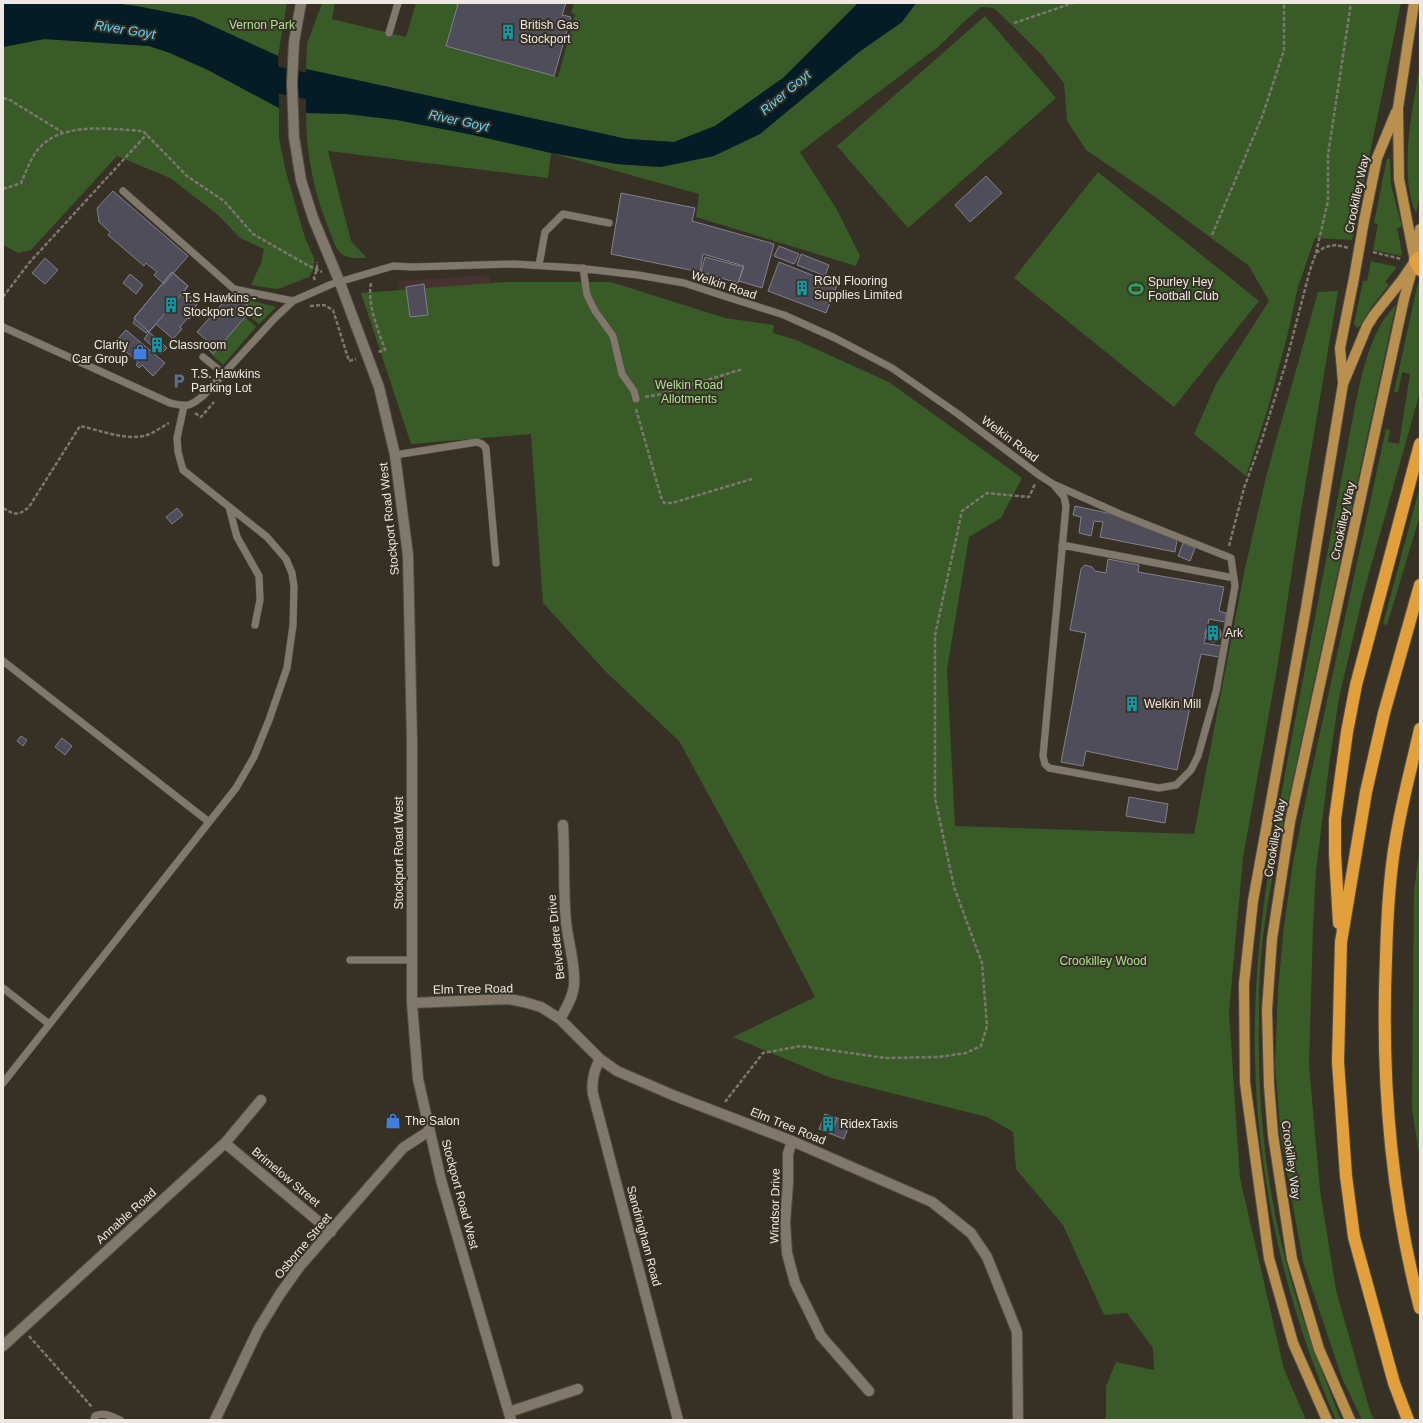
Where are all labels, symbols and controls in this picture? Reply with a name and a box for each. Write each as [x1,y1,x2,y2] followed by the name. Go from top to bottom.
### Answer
[93,17,158,42] water label: River Goyt
[229,18,296,32] park label: Vernon Park
[520,18,579,46] place label: British Gas Stockport
[499,23,517,41] building icon: British Gas Stockport
[757,66,815,118] water label: River Goyt
[427,107,492,134] water label: River Goyt
[1342,154,1372,234] street label: Crookilley Way
[690,268,758,302] street label: Welkin Road
[814,274,902,302] place label: RGN Flooring Supplies Limited
[1148,275,1219,303] place label: Spurley Hey Football Club
[793,279,811,297] building icon: RGN Flooring Supplies Limited
[1127,280,1145,298] sports icon: Spurley Hey Football Club
[183,291,263,319] place label: T.S Hawkins - Stockport SCC
[162,296,180,314] building icon: T.S Hawkins - Stockport SCC
[148,336,166,354] building icon: Classroom
[72,338,128,366] place label: Clarity Car Group
[169,338,226,352] place label: Classroom
[131,343,149,361] shop icon: Clarity Car Group
[191,367,260,395] place label: T.S. Hawkins Parking Lot
[170,372,188,390] parking icon: T.S. Hawkins Parking Lot
[655,378,723,406] park label: Welkin Road Allotments
[979,413,1041,465] street label: Welkin Road
[376,461,402,576] street label: Stockport Road West
[1328,481,1358,561] street label: Crookilley Way
[1204,624,1222,642] building icon: Ark
[1225,626,1244,640] place label: Ark
[1123,695,1141,713] building icon: Welkin Mill
[1144,697,1201,711] place label: Welkin Mill
[392,796,406,910] street label: Stockport Road West
[1261,798,1289,878] street label: Crookilley Way
[545,893,567,980] street label: Belvedere Drive
[1059,954,1147,968] park label: Crookilley Wood
[433,981,513,997] street label: Elm Tree Road
[748,1105,828,1147] street label: Elm Tree Road
[384,1112,402,1130] shop icon: The Salon
[405,1114,460,1128] place label: The Salon
[819,1115,837,1133] building icon: RidexTaxis
[840,1117,898,1131] place label: RidexTaxis
[1279,1120,1303,1200] street label: Crookilley Way
[439,1138,482,1251] street label: Stockport Road West
[249,1144,323,1210] street label: Brimelow Street
[767,1168,783,1244] street label: Windsor Drive
[624,1184,664,1288] street label: Sandringham Road
[93,1185,159,1247] street label: Annable Road
[271,1210,335,1282] street label: Osborne Street

